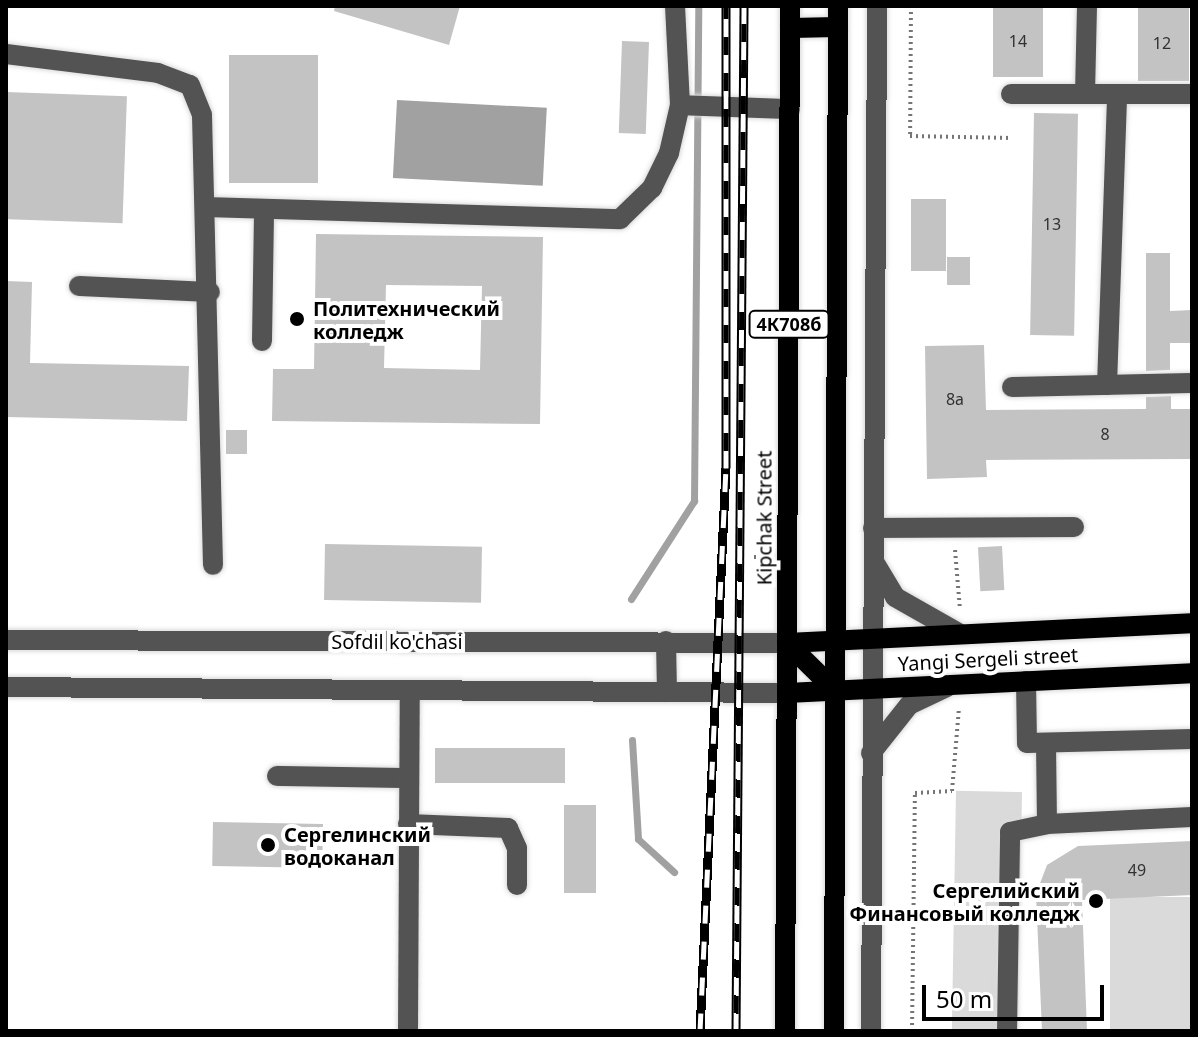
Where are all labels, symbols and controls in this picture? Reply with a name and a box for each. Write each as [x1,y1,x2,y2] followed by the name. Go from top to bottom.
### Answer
[1009,31,1027,51] house number: 14
[1153,33,1171,53] house number: 12
[1043,214,1061,234] house number: 13
[313,296,500,343] place label: Политехнический колледж
[288,310,306,328] marker: Политехнический колледж
[747,310,831,338] road number: 4К708б
[946,389,964,409] house number: 8а
[1100,424,1110,444] house number: 8
[752,451,776,585] street label: Kipchak Street
[331,629,463,653] street label: Sofdil ko'chasi
[897,642,1079,676] street label: Yangi Sergeli street
[284,822,431,869] place label: Сергелинский водоканал
[259,836,277,854] marker: Сергелинский водоканал
[1128,860,1146,880] house number: 49
[849,878,1080,925] place label: Сергелийский Финансовый колледж
[1087,892,1105,910] marker: Сергелийский Финансовый колледж
[926,969,1108,1019] scale bar
[936,982,992,1015] text: 50 m

